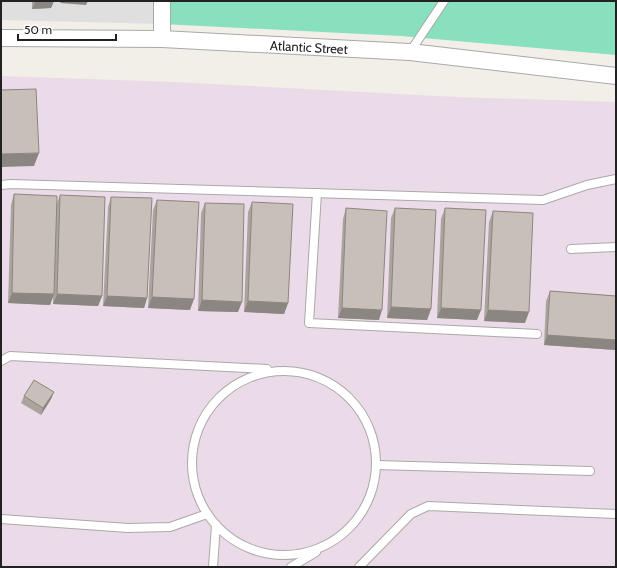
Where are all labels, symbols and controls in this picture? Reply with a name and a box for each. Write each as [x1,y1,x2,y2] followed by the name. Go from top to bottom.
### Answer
[18,16,116,42] scale bar
[24,22,52,37] text: 50 m
[270,37,349,57] street label: Atlantic Street

